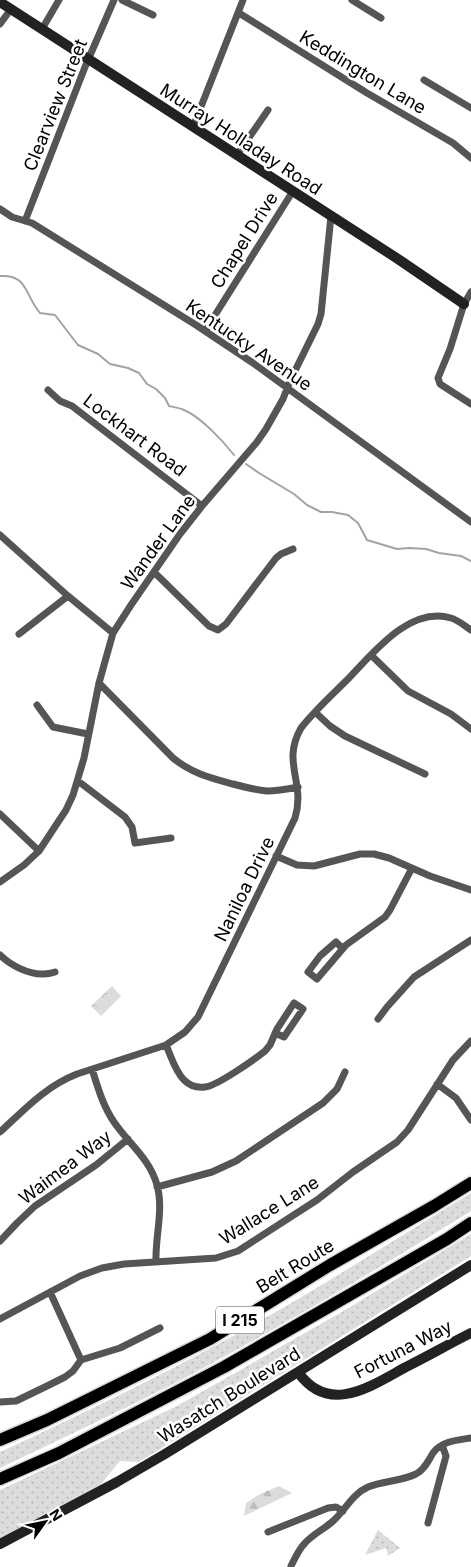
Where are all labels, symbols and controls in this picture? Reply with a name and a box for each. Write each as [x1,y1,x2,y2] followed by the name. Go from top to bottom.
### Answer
[296,26,430,118] street label: Keddington Lane
[19,36,91,174] street label: Clearview Street
[156,79,326,199] street label: Murray Holladay Road
[206,188,282,292] street label: Chapel Drive
[182,295,316,395] street label: Kentucky Avenue
[79,390,191,480] street label: Lockhart Road
[116,490,200,594] street label: Wander Lane
[210,833,278,945] street label: Naniloa Drive
[15,1126,115,1208] street label: Waimea Way
[216,1171,322,1249] street label: Wallace Lane
[252,1235,338,1297] street label: Belt Route
[216,1306,264,1334] road number: I 215
[351,1315,455,1383] street label: Fortuna Way
[154,1343,304,1447] street label: Wasatch Boulevard
[20,1497,70,1547] north arrow
[46,1506,66,1524] text: N

